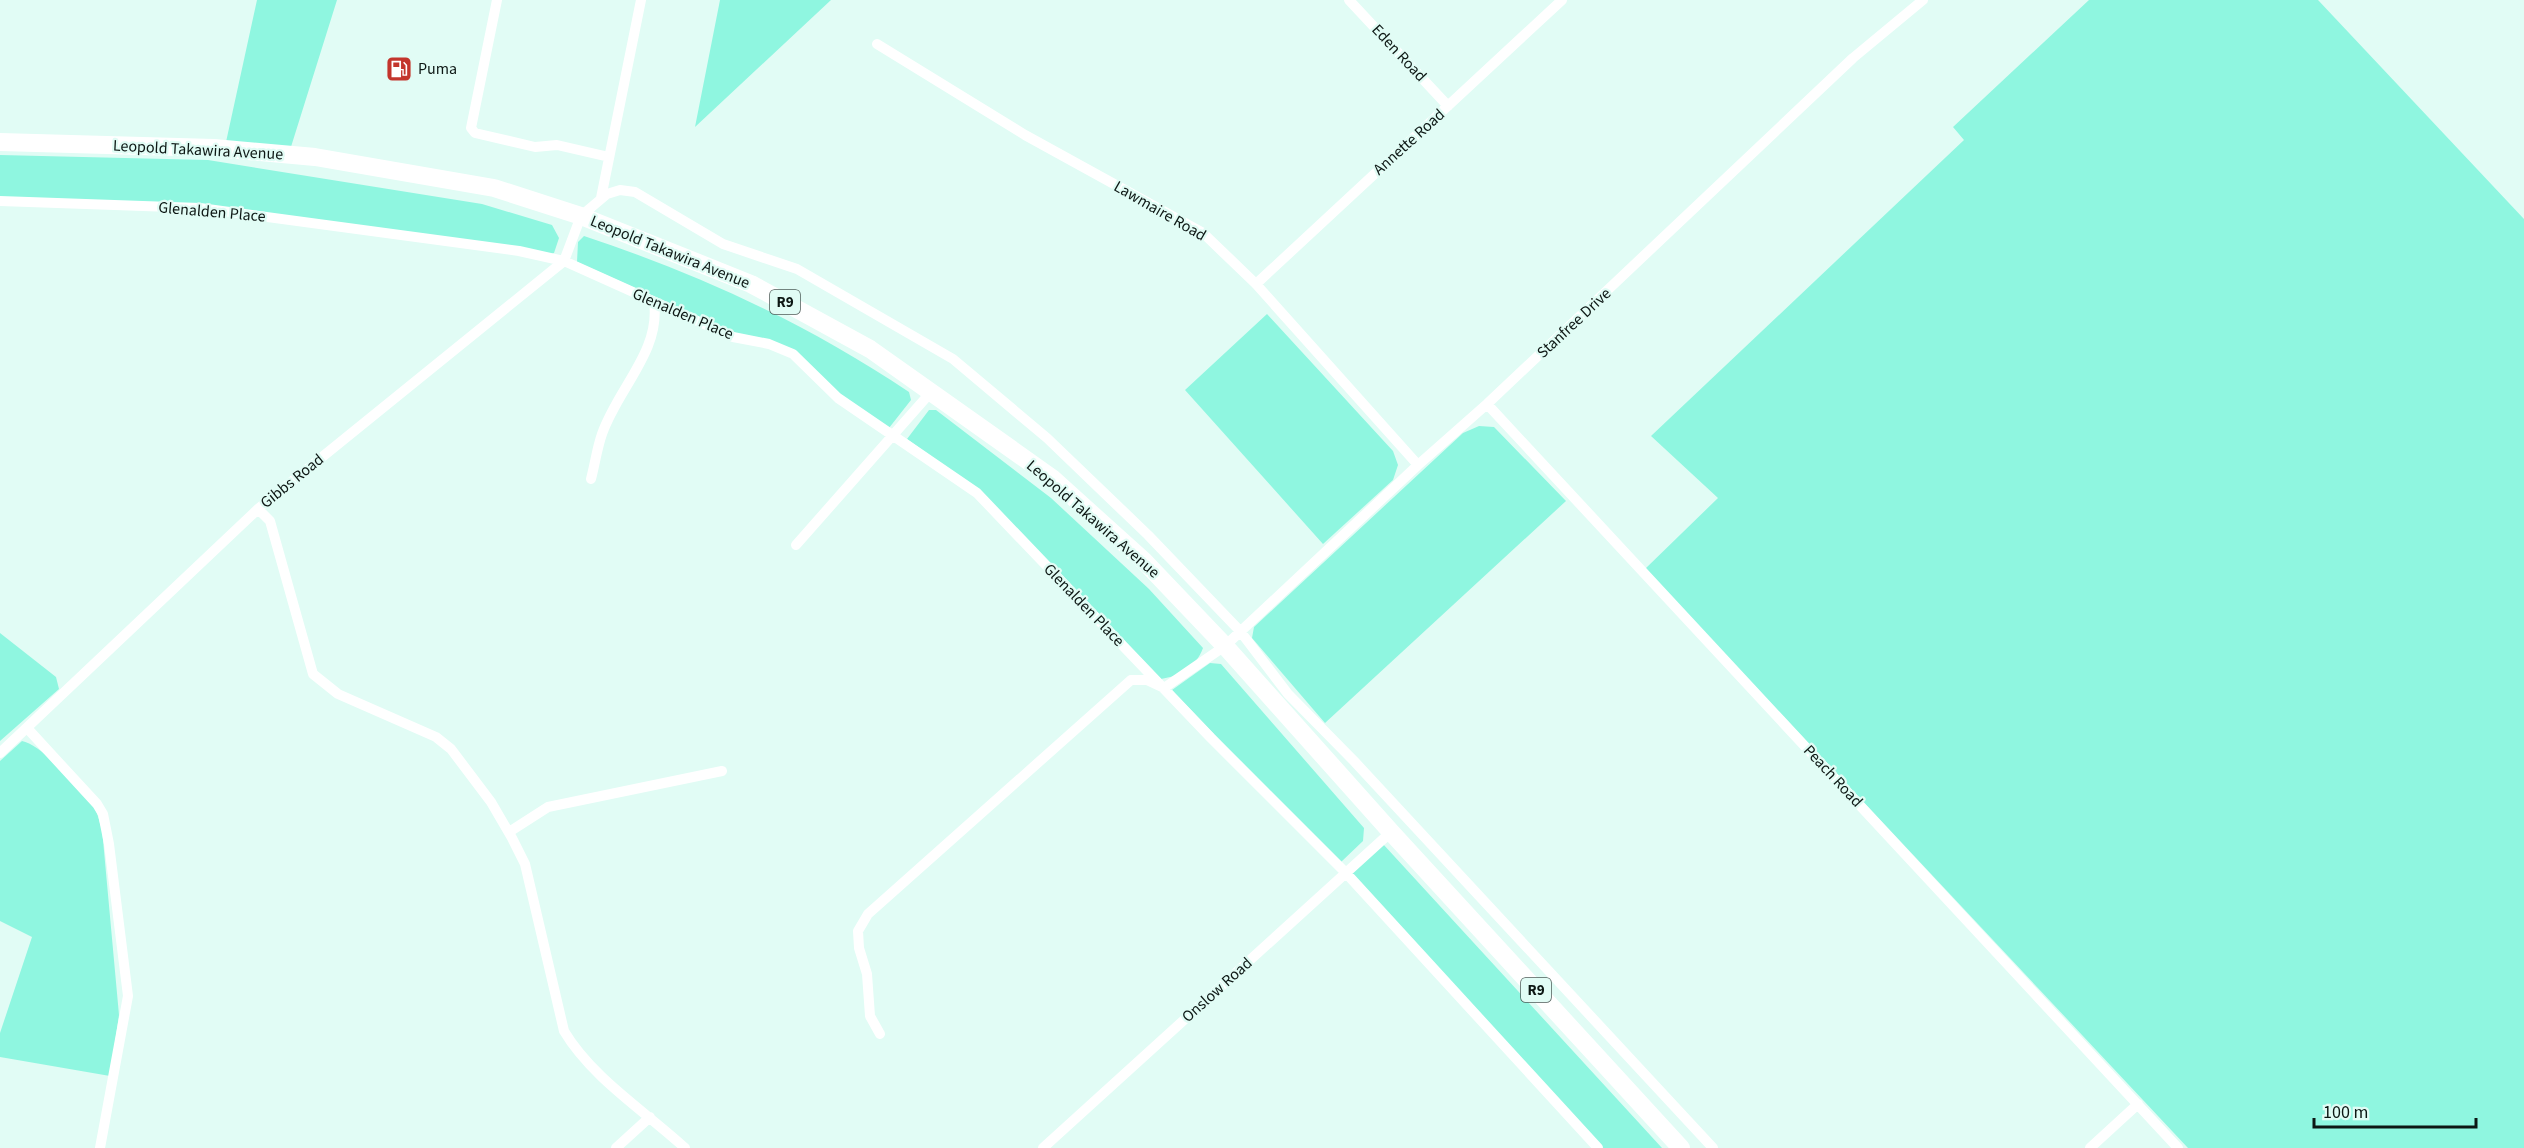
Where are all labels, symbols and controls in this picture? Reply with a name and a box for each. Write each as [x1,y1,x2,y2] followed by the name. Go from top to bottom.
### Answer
[1367,19,1431,87] street label: Eden Road
[384,54,414,84] fuel station icon: Puma
[418,58,457,80] place label: Puma
[1368,104,1450,180] street label: Annette Road
[112,135,284,165] street label: Leopold Takawira Avenue
[1110,176,1210,246] street label: Lawmaire Road
[157,196,267,228] street label: Glenalden Place
[587,210,753,294] street label: Leopold Takawira Avenue
[629,283,737,345] street label: Glenalden Place
[1532,283,1616,363] street label: Stanfree Drive
[770,290,800,314] road number: R9
[256,449,328,513] street label: Gibbs Road
[1021,455,1165,583] street label: Leopold Takawira Avenue
[1039,559,1129,651] street label: Glenalden Place
[1798,740,1868,812] street label: Peach Road
[1177,952,1257,1028] street label: Onslow Road
[1521,978,1551,1002] road number: R9
[2314,1091,2476,1129] scale bar
[2323,1100,2368,1125] text: 100 m

